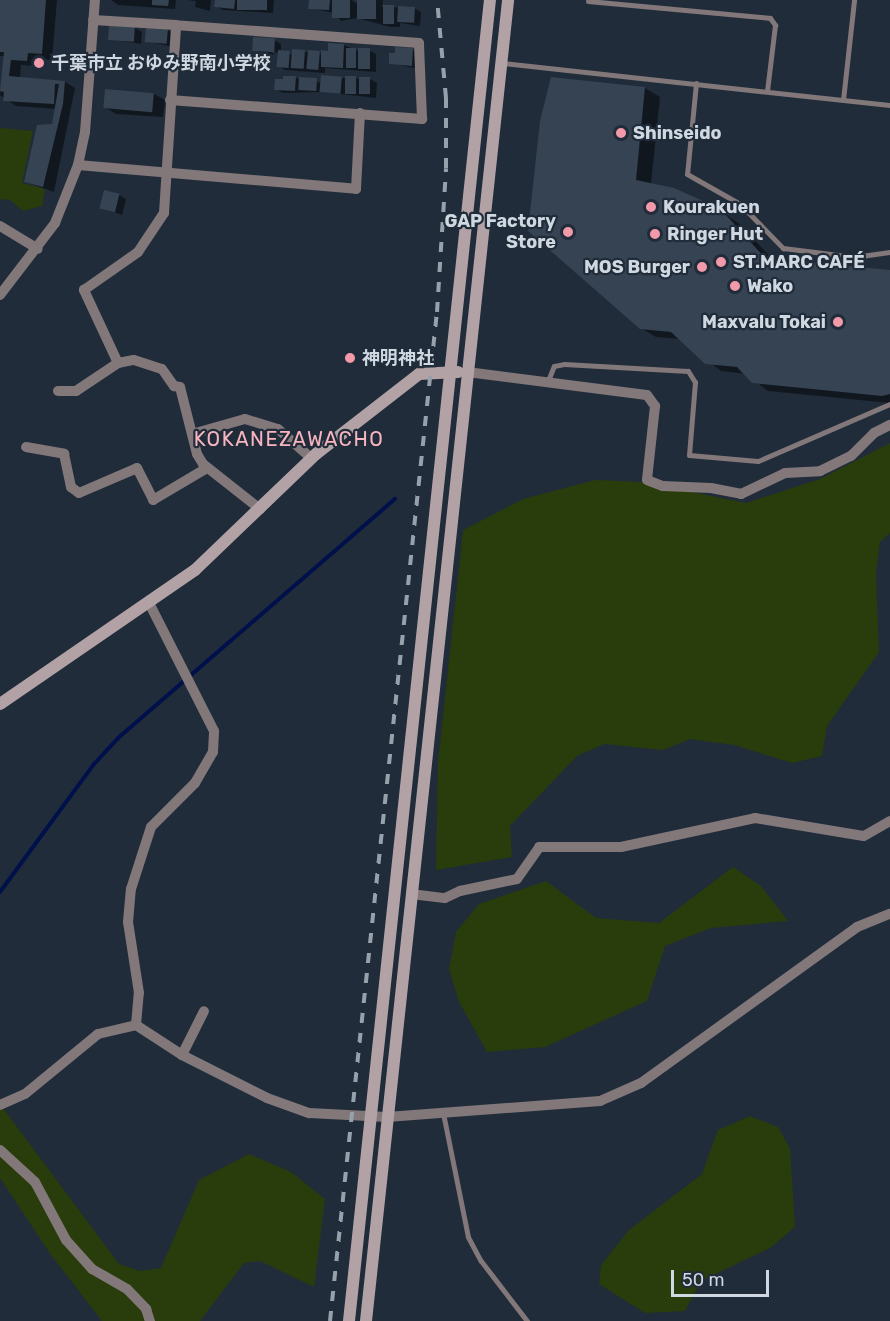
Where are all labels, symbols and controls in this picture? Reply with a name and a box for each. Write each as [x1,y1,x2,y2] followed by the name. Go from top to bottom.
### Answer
[51,52,271,74] place label: 千葉市立 おゆみ野南小学校
[32,56,46,70] marker: 千葉市立 おゆみ野南小学校
[633,122,722,144] place label: Shinseido
[614,126,628,140] marker: Shinseido
[663,196,760,218] place label: Kourakuen
[644,200,658,214] marker: Kourakuen
[444,211,556,254] place label: GAP Factory Store
[667,223,764,245] place label: Ringer Hut
[561,225,575,239] marker: GAP Factory Store
[648,227,662,241] marker: Ringer Hut
[733,251,865,273] place label: ST.MARC CAFÉ
[714,255,728,269] marker: ST.MARC CAFÉ
[584,256,690,278] place label: MOS Burger
[695,260,709,274] marker: MOS Burger
[747,275,793,297] place label: Wako
[728,279,742,293] marker: Wako
[702,311,826,333] place label: Maxvalu Tokai
[831,315,845,329] marker: Maxvalu Tokai
[362,347,434,369] place label: 神明神社
[343,351,357,365] marker: 神明神社
[194,427,384,451] district label: KOKANEZAWACHO
[674,1258,772,1296] scale bar
[682,1269,725,1291] text: 50 m

